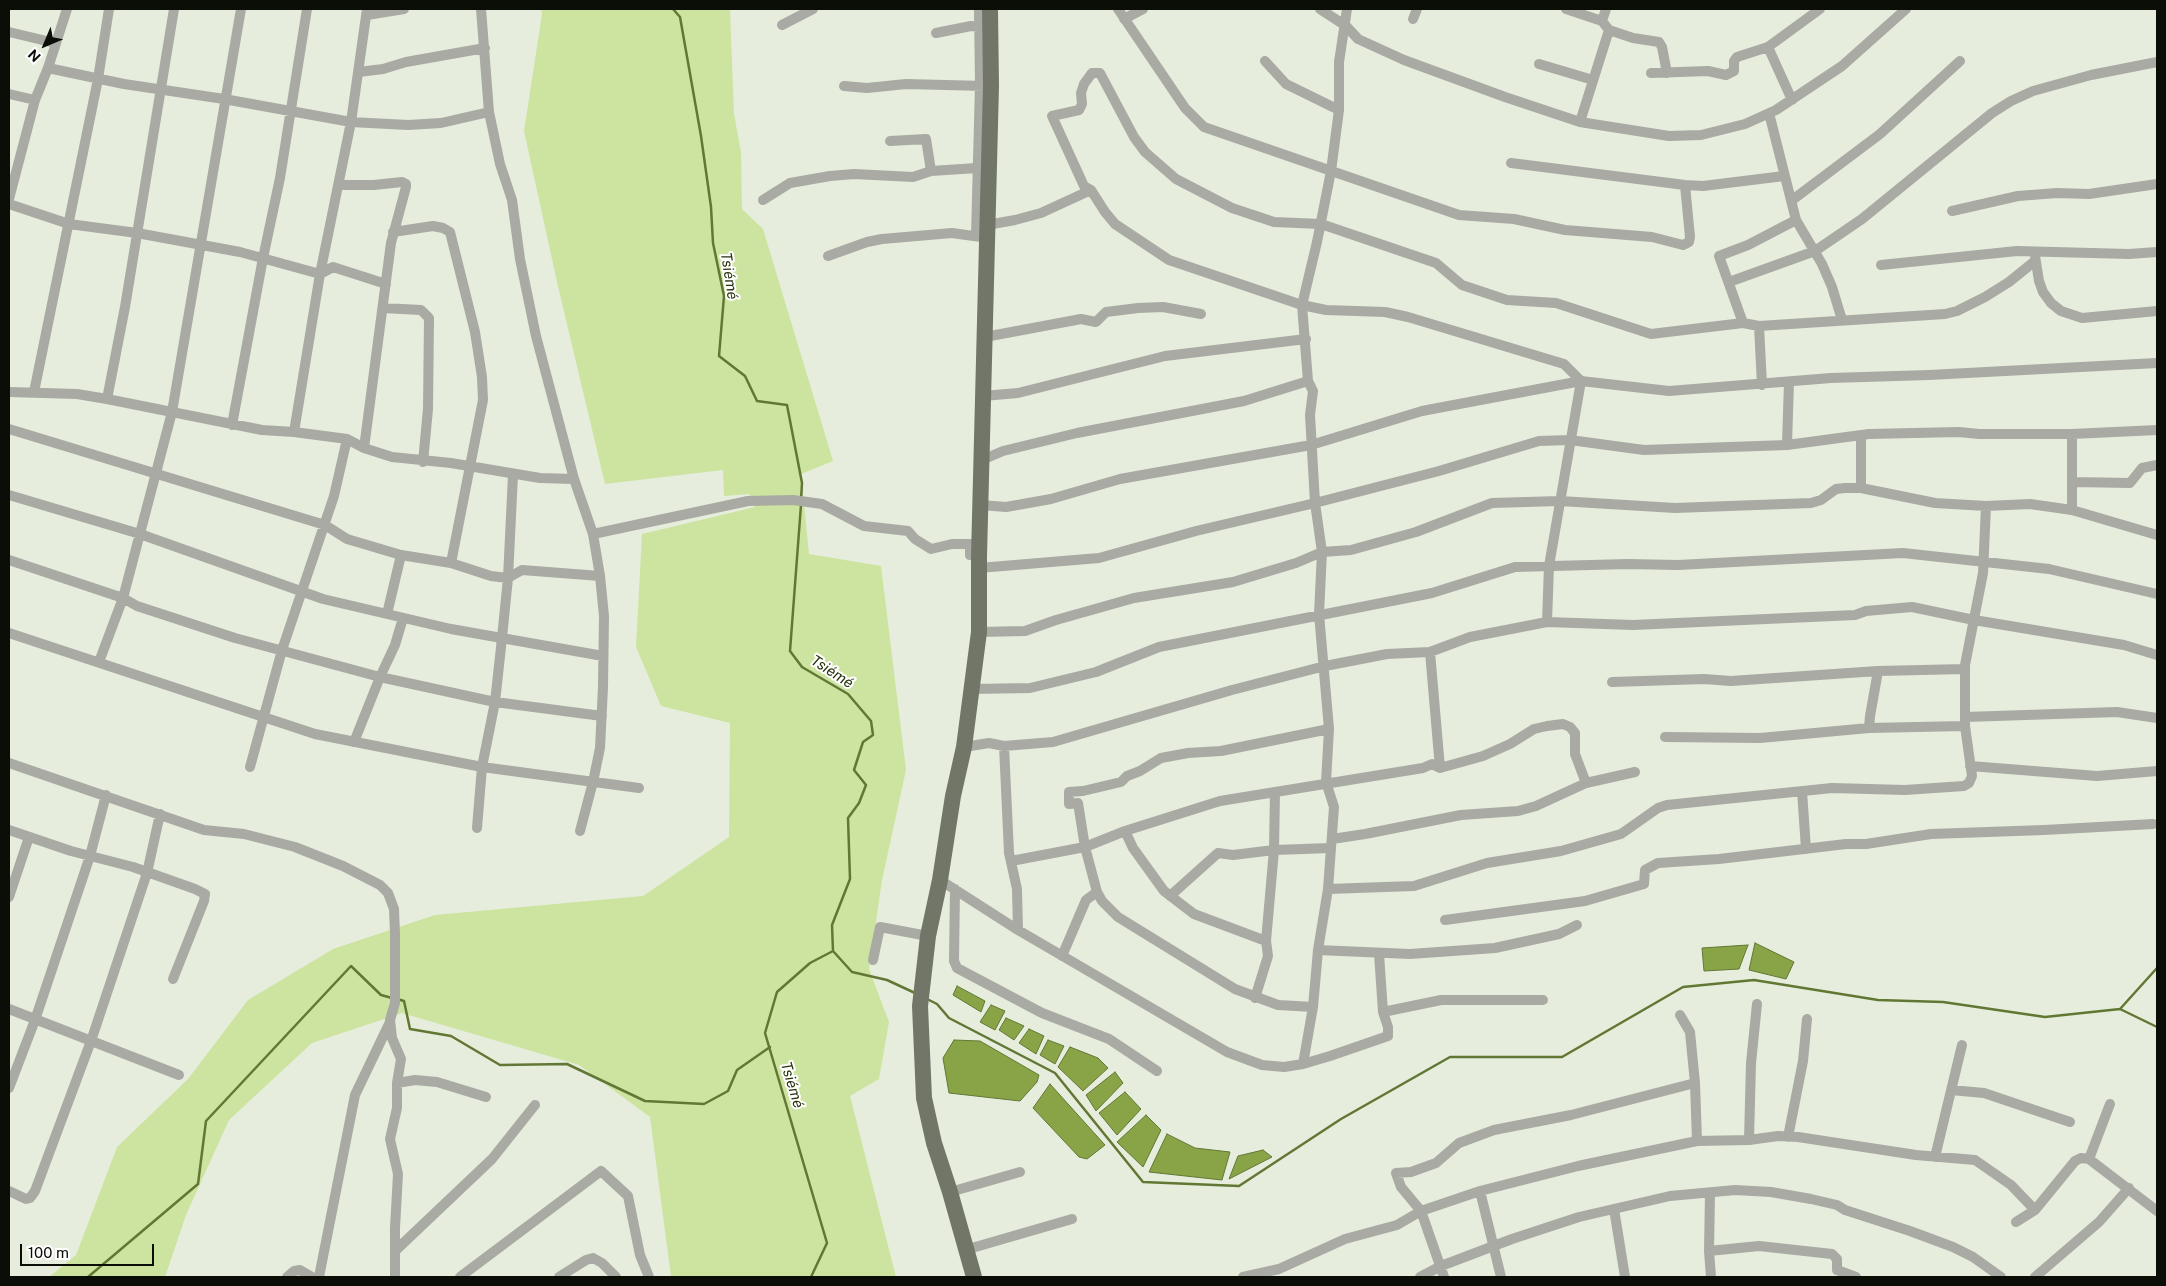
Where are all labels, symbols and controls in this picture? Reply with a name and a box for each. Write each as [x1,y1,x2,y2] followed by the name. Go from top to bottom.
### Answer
[20,20,70,70] north arrow
[25,46,44,65] text: N
[716,251,742,301] water label: Tsiémé
[807,652,857,692] water label: Tsiémé
[776,1060,808,1110] water label: Tsiémé
[22,1234,156,1266] scale bar
[28,1244,69,1261] text: 100 m

